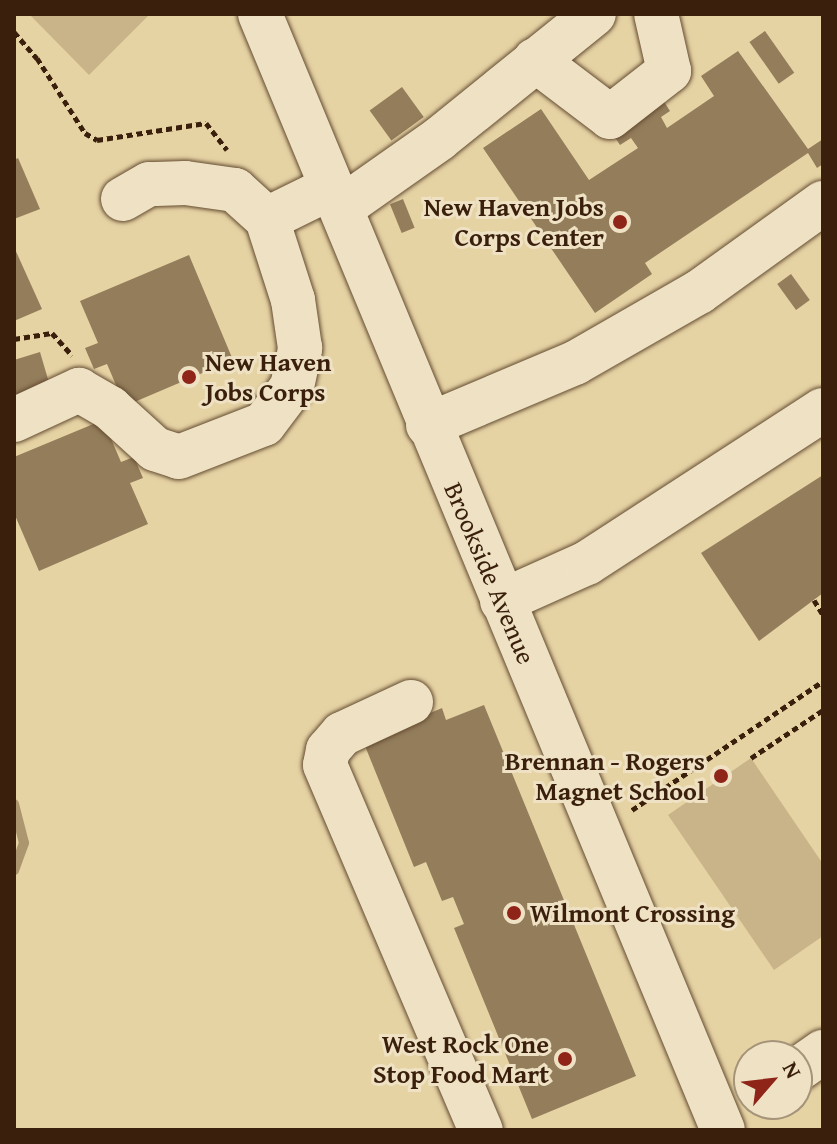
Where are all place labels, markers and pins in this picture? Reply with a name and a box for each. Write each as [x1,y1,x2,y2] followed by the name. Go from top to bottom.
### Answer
[424,191,604,252] place label: New Haven Jobs Corps Center
[611,213,629,231] marker: New Haven Jobs Corps Center
[205,346,331,408] place label: New Haven Jobs Corps
[180,368,198,386] marker: New Haven Jobs Corps
[505,745,705,806] place label: Brennan - Rogers Magnet School
[712,767,730,785] marker: Brennan - Rogers Magnet School
[530,897,735,929] place label: Wilmont Crossing
[505,904,523,922] marker: Wilmont Crossing
[373,1028,549,1090] place label: West Rock One Stop Food Mart
[556,1050,574,1068] marker: West Rock One Stop Food Mart

